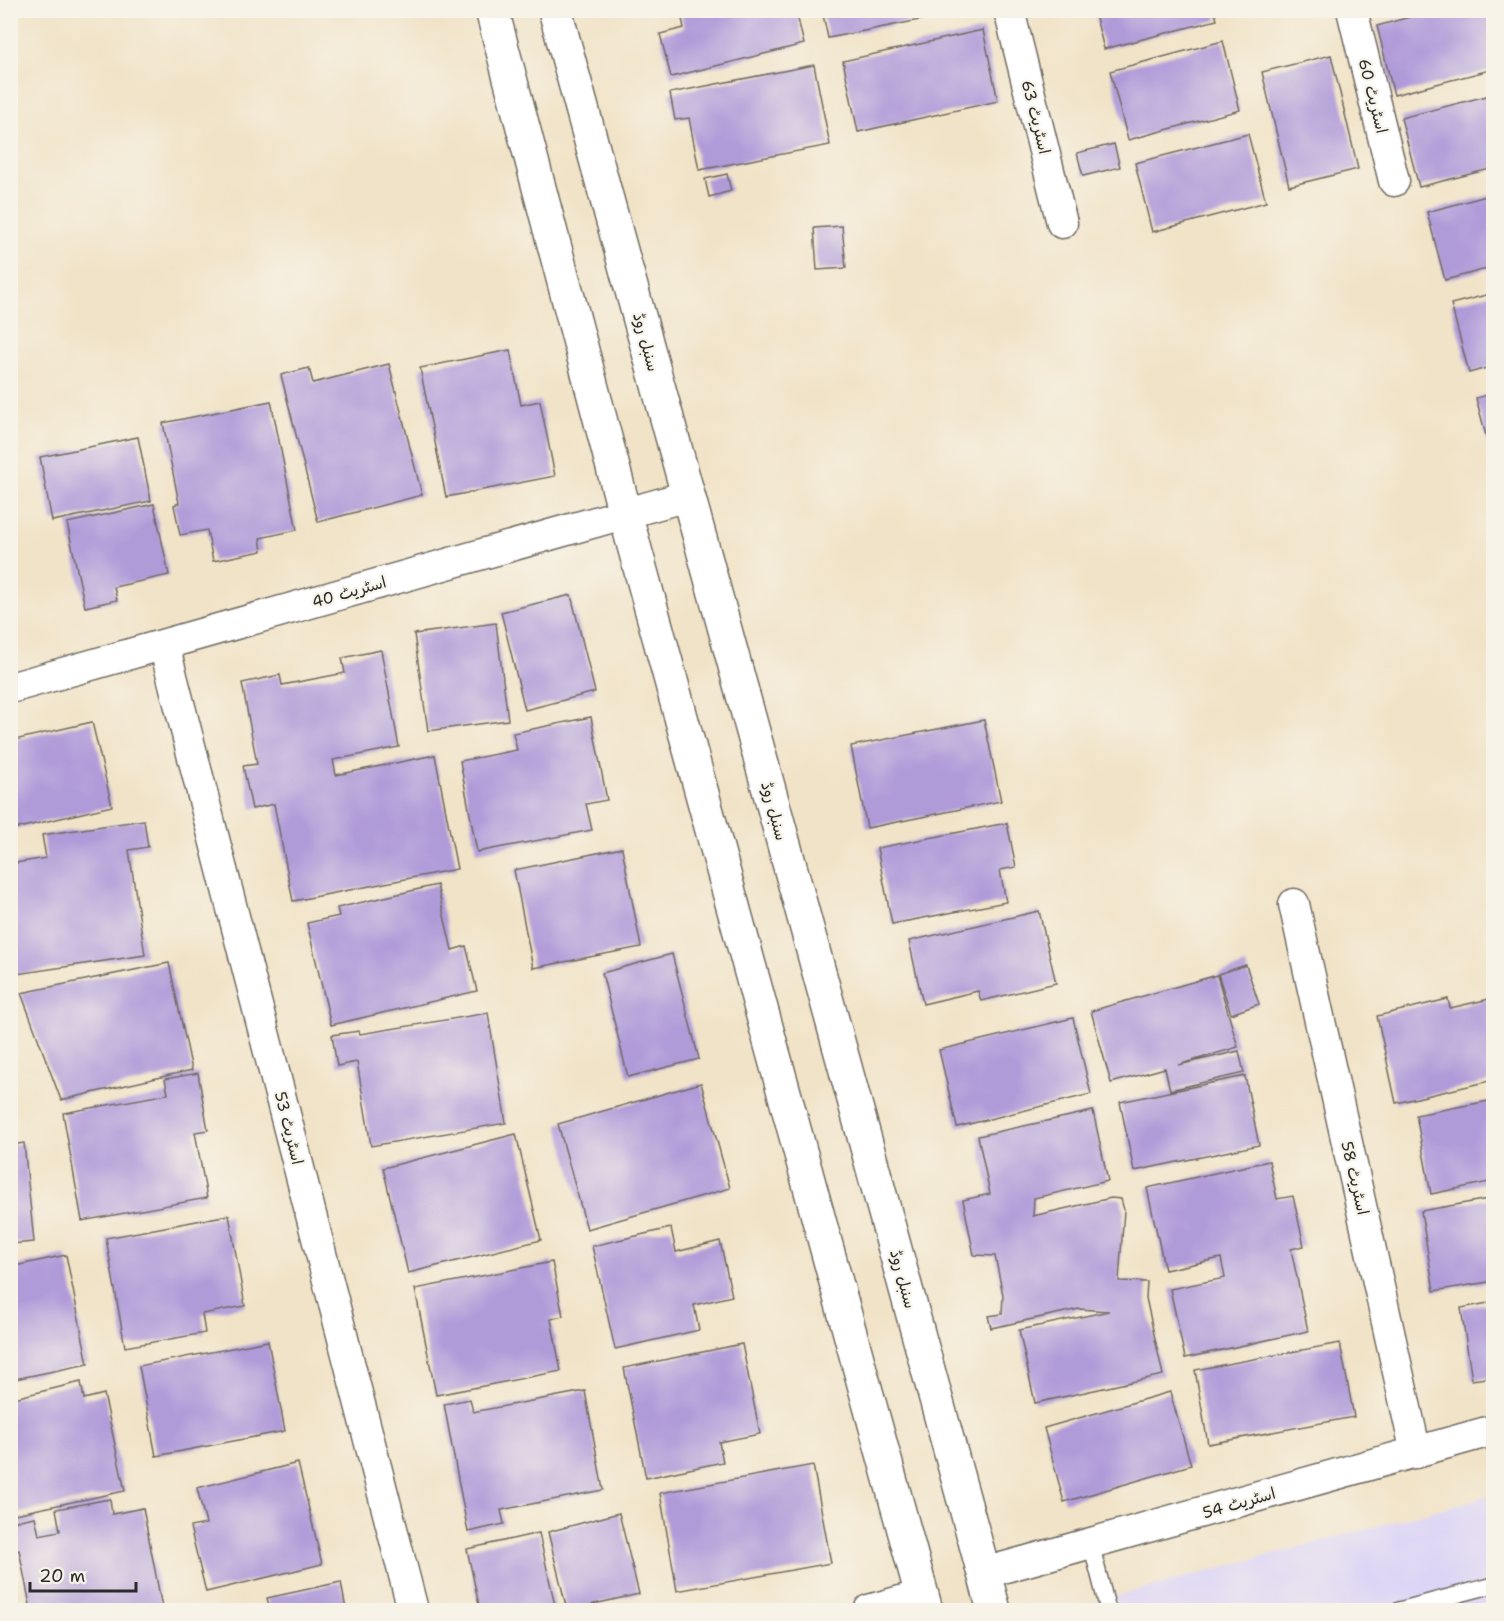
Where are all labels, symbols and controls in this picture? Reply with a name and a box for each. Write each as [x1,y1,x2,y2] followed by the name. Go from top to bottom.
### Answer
[1354,56,1392,136] street label: اسٹریٹ 60
[1017,78,1055,156] street label: اسٹریٹ 63
[628,310,664,374] street label: سنبل روڈ
[309,571,389,613] street label: اسٹریٹ 40
[756,779,792,843] street label: سنبل روڈ
[270,1089,308,1167] street label: اسٹریٹ 53
[1336,1139,1374,1217] street label: اسٹریٹ 58
[885,1247,921,1311] street label: سنبل روڈ
[1200,1483,1278,1523] street label: اسٹریٹ 54
[30,1555,136,1593] scale bar
[39,1564,85,1588] text: 20 m

